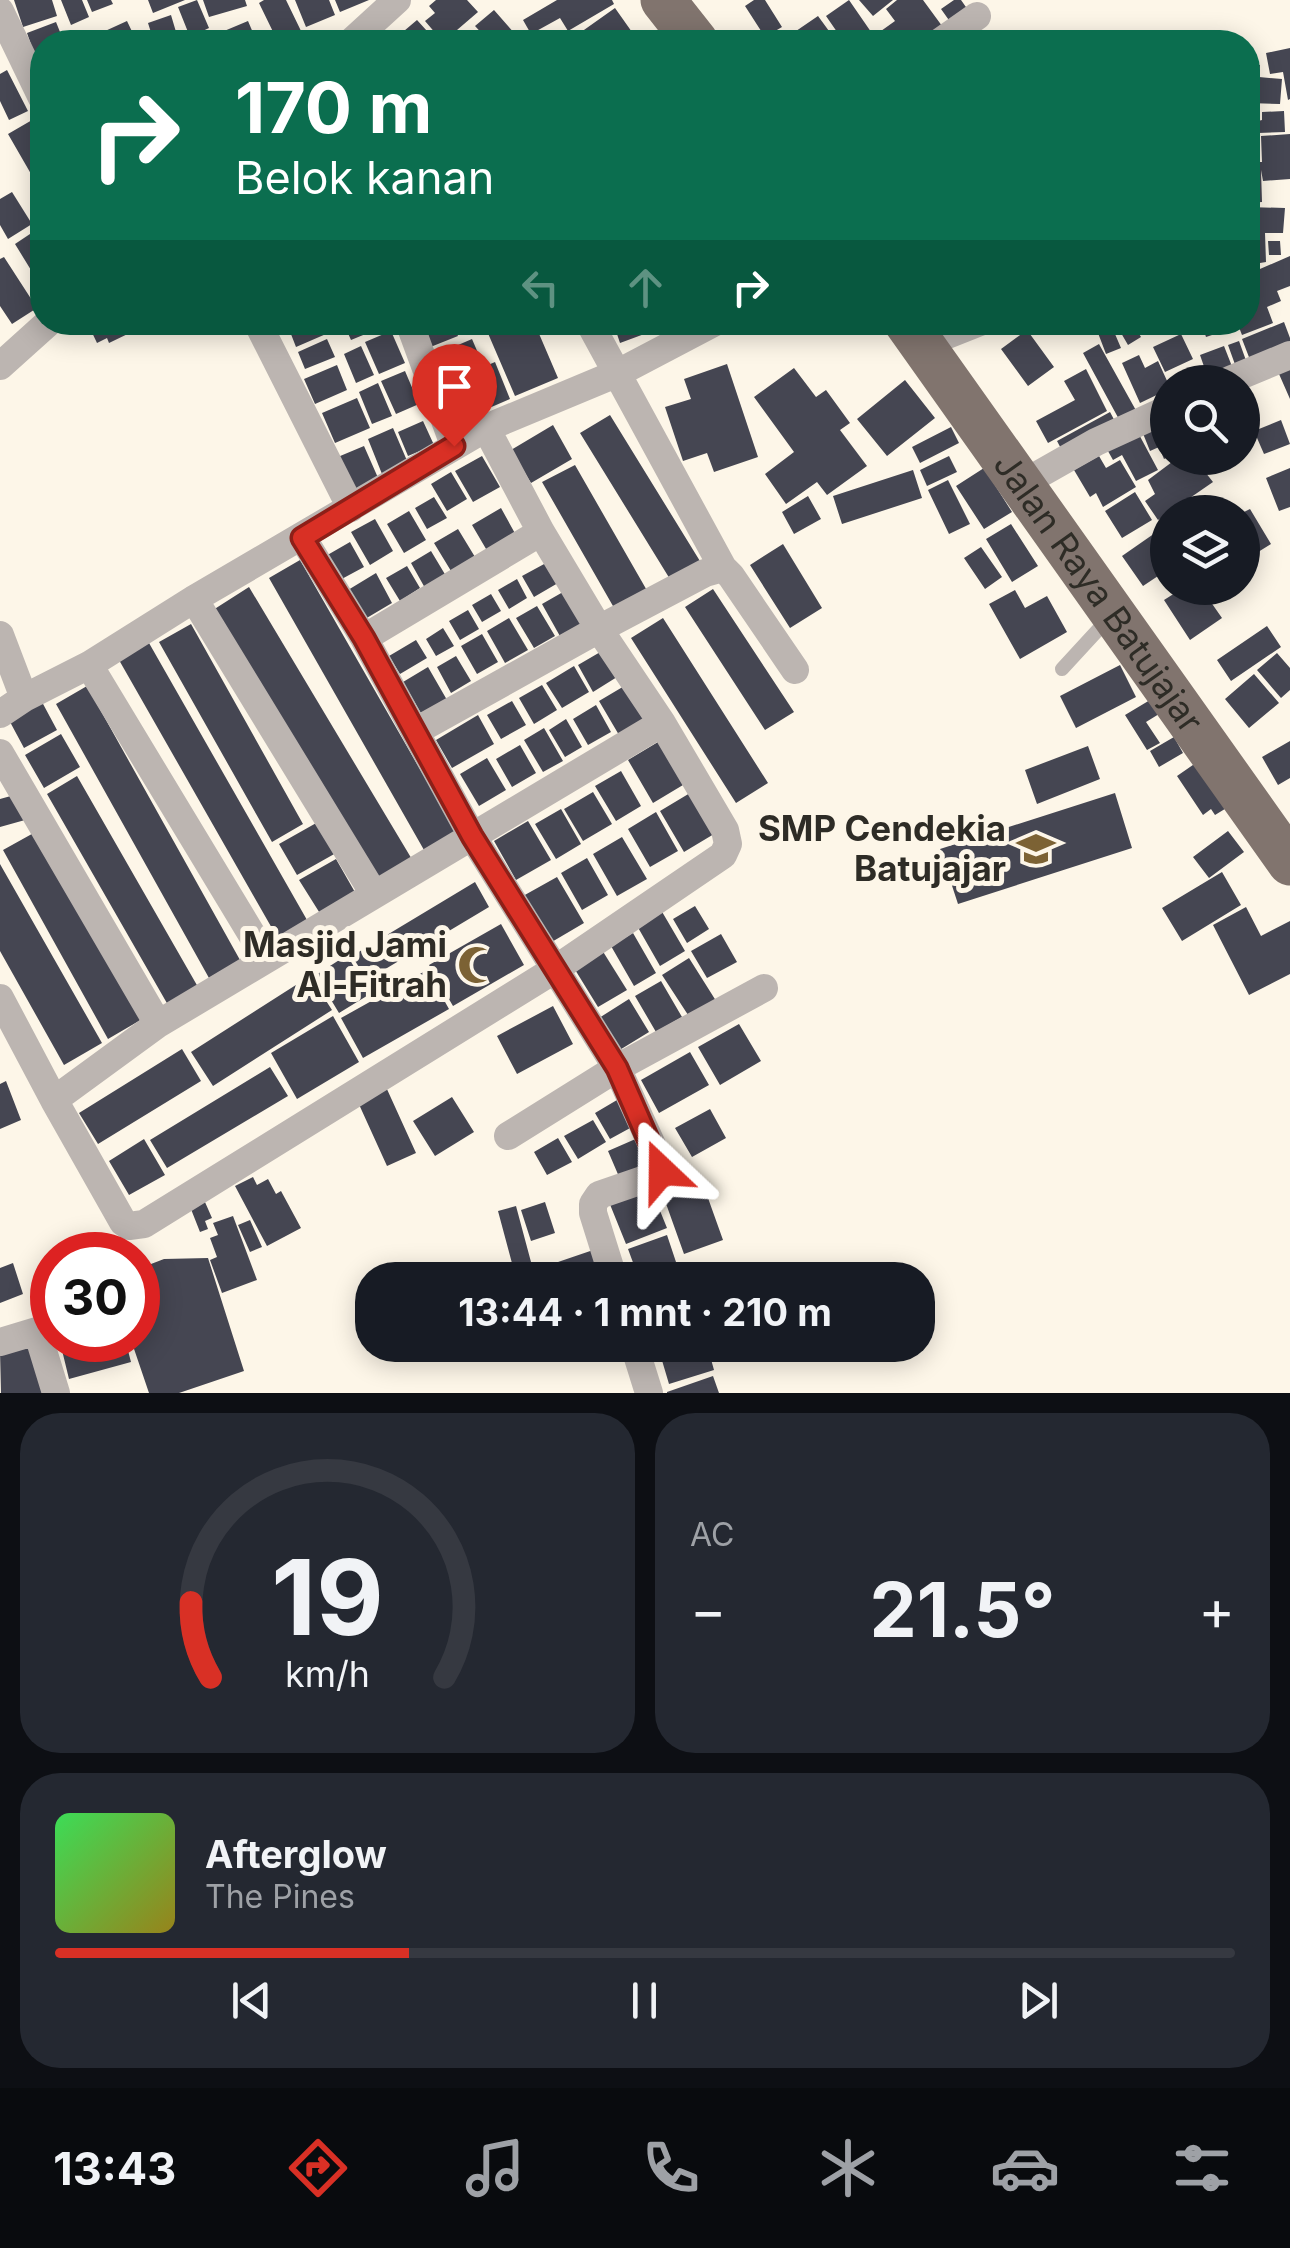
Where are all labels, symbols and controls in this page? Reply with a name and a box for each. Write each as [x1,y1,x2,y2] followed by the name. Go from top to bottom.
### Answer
[235,65,432,150] text: 170 m
[70,70,200,200] icon: right
[235,150,494,205] text: Belok kanan
[513,260,568,315] icon: left
[618,260,673,315] icon: ahead
[723,260,778,315] icon: right
[412,344,497,447] pin
[427,359,482,414] icon: arrive
[1150,365,1260,605] map controls
[1150,365,1260,475] button: search
[985,444,1212,740] street label: Jalan Raya Batujajar
[1150,495,1260,605] button: layers
[758,807,1006,889] place label: SMP Cendekia Batujajar
[1015,828,1057,870] school or university icon: SMP Cendekia Batujajar
[243,923,447,1005] place label: Masjid Jami Al-Fitrah
[456,944,498,986] mosque icon: Masjid Jami Al-Fitrah
[610,1119,714,1223] position arrow
[30,1232,160,1362] speed limit sign: 30
[458,1289,832,1335] text: 13:44 · 1 mnt · 210 m
[690,1515,734,1554] text: AC
[271,1534,384,1660] text: 19
[869,1564,1056,1655] text: 21.5°
[690,1577,726,1643] text: −
[1199,1577,1235,1643] text: +
[285,1652,370,1696] text: km/h
[205,1831,387,1877] text: Afterglow
[205,1877,355,1916] text: The Pines
[224,1973,279,2028] icon: previous
[617,1973,672,2028] icon: pause
[1011,1973,1066,2028] icon: next
[283,2133,353,2203] icon: directions
[460,2133,530,2203] icon: music
[636,2133,706,2203] icon: phone
[813,2133,883,2203] icon: climate
[990,2133,1060,2203] icon: car
[1167,2133,1237,2203] icon: filters
[53,2141,176,2196] text: 13:43

